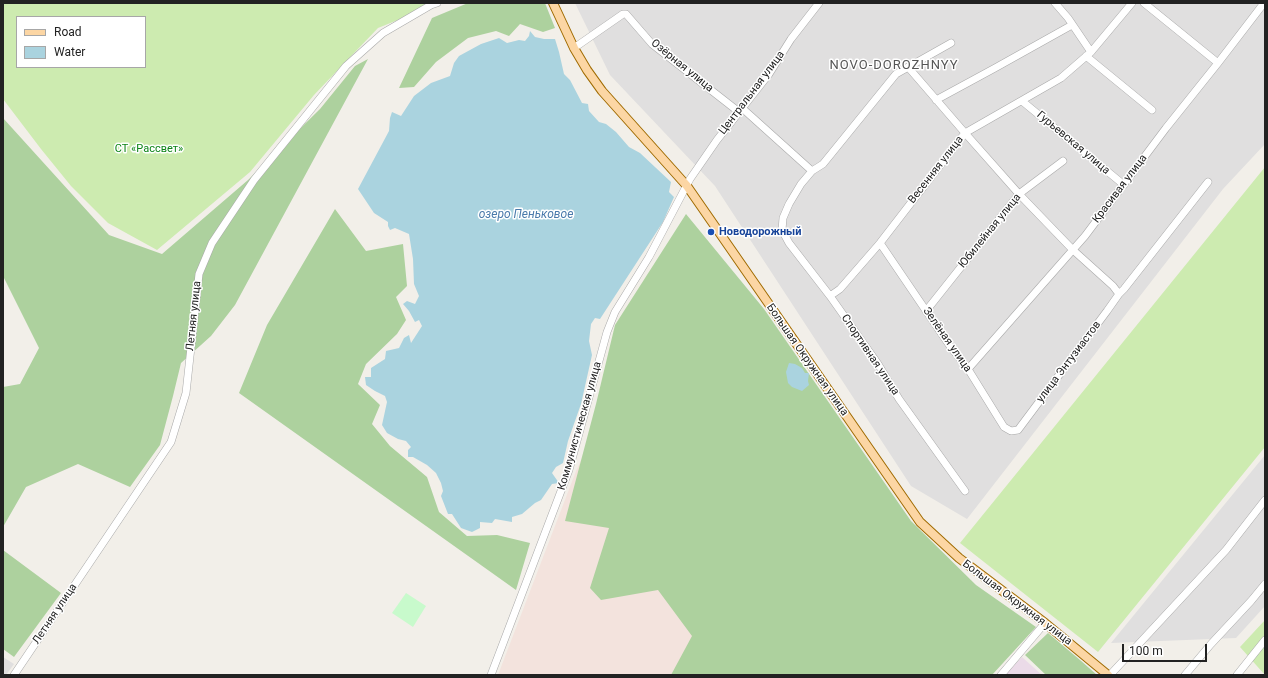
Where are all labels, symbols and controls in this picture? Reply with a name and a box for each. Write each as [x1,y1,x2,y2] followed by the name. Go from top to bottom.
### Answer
[16,16,146,68] legend
[54,25,82,39] text: Road
[648,37,716,95] street label: Озёрная улица
[54,45,85,59] text: Water
[716,49,788,137] street label: Центральная улица
[830,58,958,74] district label: NOVO-DOROZHNYY
[1034,109,1112,177] street label: Гурьевская улица
[906,134,966,206] street label: Весенняя улица
[115,142,183,156] park label: СТ «Рассвет»
[1090,152,1150,226] street label: Красивая улица
[956,191,1024,271] street label: Юбилейная улица
[479,208,573,222] water label: озеро Пеньковое
[719,225,801,239] place label: Новодорожный
[706,227,716,237] marker: Новодорожный
[184,280,204,352] street label: Летняя улица
[763,301,851,419] street label: Большая Окружная улица
[920,305,974,375] street label: Зелёная улица
[838,312,902,398] street label: Спортивная улица
[1034,319,1104,405] street label: улица Энтузиастов
[555,360,605,492] street label: Коммунистическая улица
[960,558,1074,648] street label: Большая Окружная улица
[30,581,80,647] street label: Летняя улица
[1124,636,1209,662] scale bar
[1129,644,1163,658] text: 100 m

